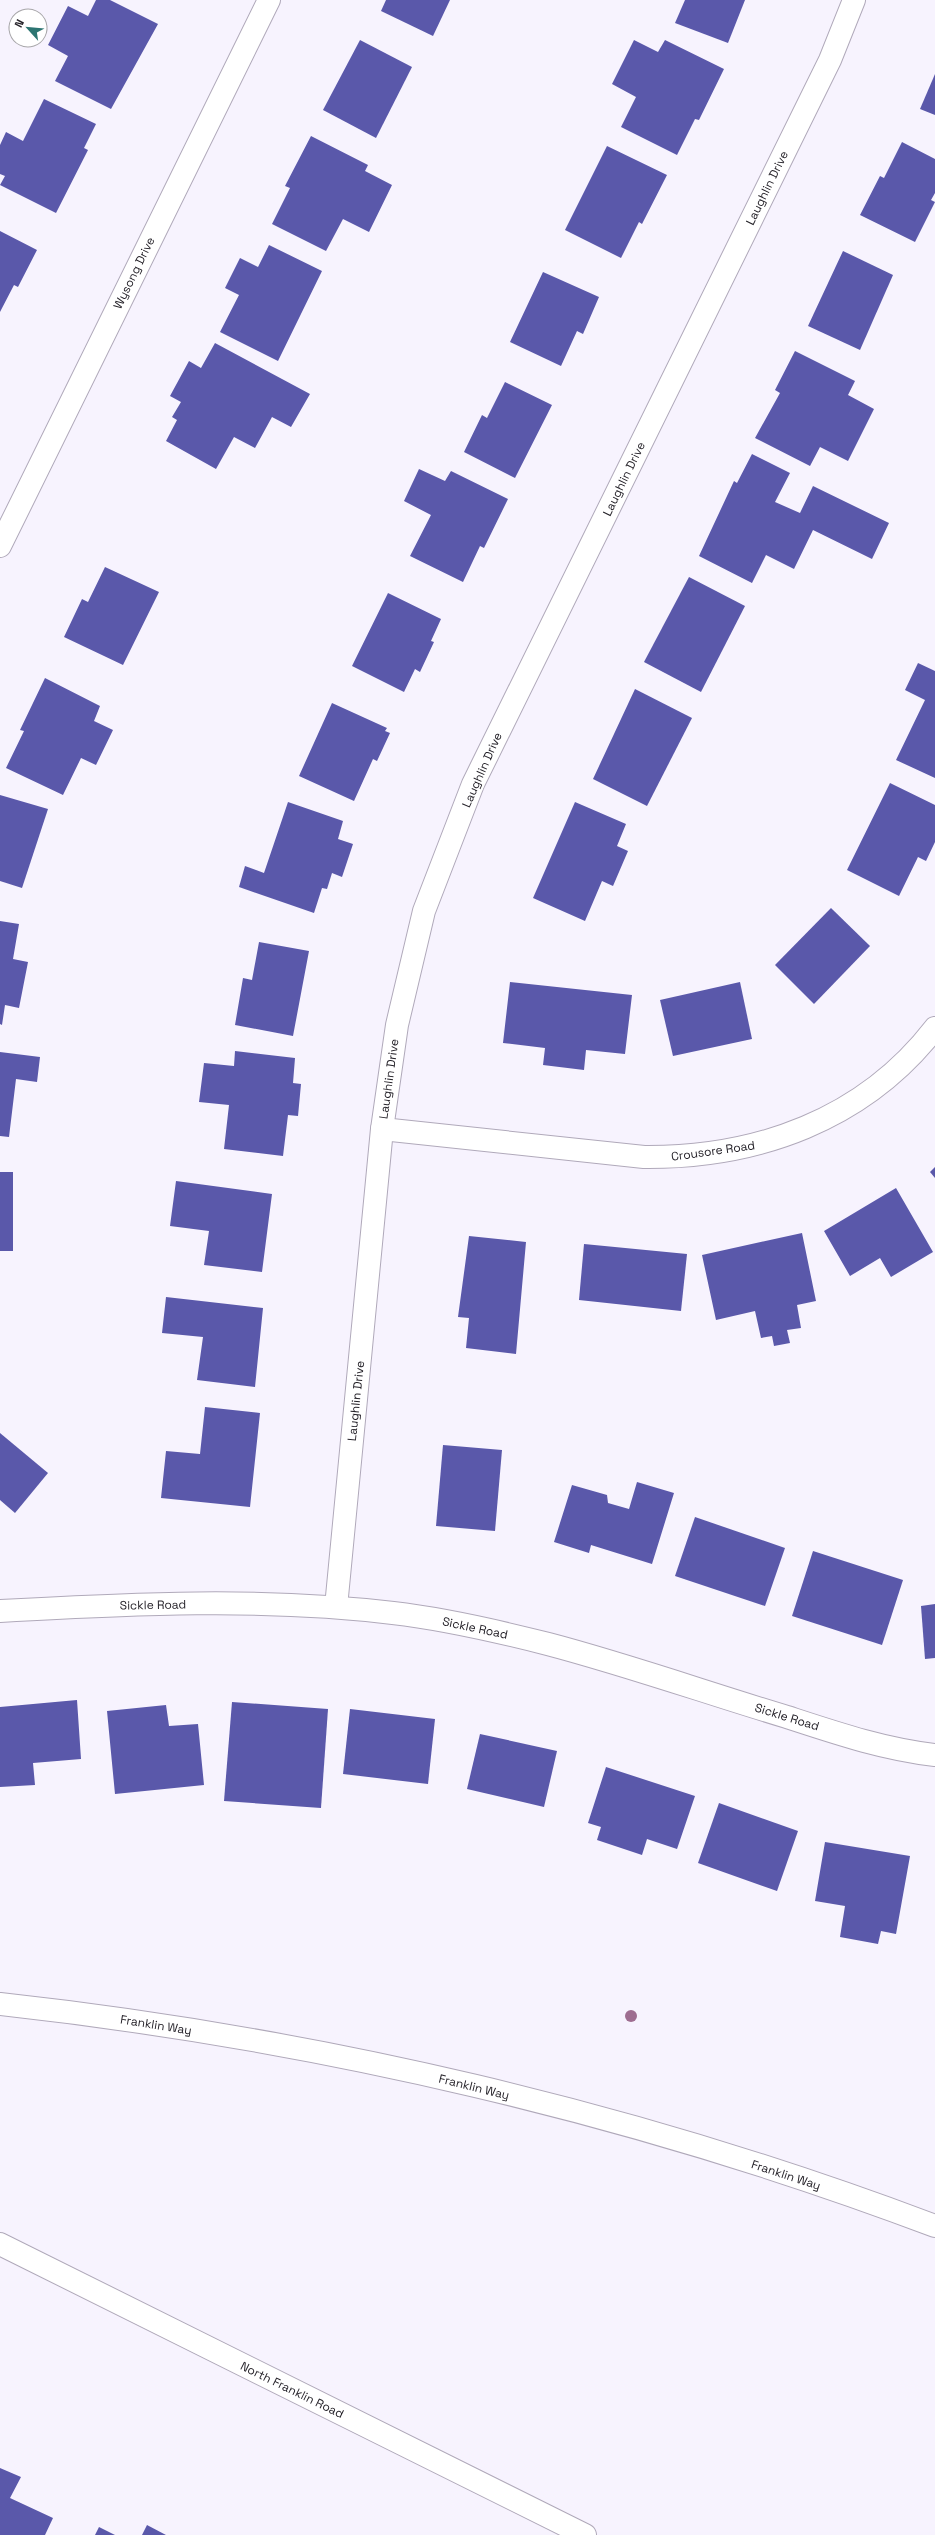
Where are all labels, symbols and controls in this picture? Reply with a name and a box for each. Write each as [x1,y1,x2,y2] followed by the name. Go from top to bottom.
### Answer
[8,8,48,48] north arrow
[11,17,27,30] text: N
[742,148,792,228] street label: Laughlin Drive
[110,234,158,312] street label: Wysong Drive
[599,439,649,519] street label: Laughlin Drive
[458,730,506,810] street label: Laughlin Drive
[375,1038,403,1120] street label: Laughlin Drive
[670,1137,756,1165] street label: Crousore Road
[344,1360,368,1442] street label: Laughlin Drive
[120,1596,186,1614] street label: Sickle Road
[441,1613,509,1643] street label: Sickle Road
[753,1700,821,1734] street label: Sickle Road
[119,2011,193,2039] street label: Franklin Way
[437,2071,511,2103] street label: Franklin Way
[749,2156,823,2194] street label: Franklin Way
[238,2358,346,2422] street label: North Franklin Road

